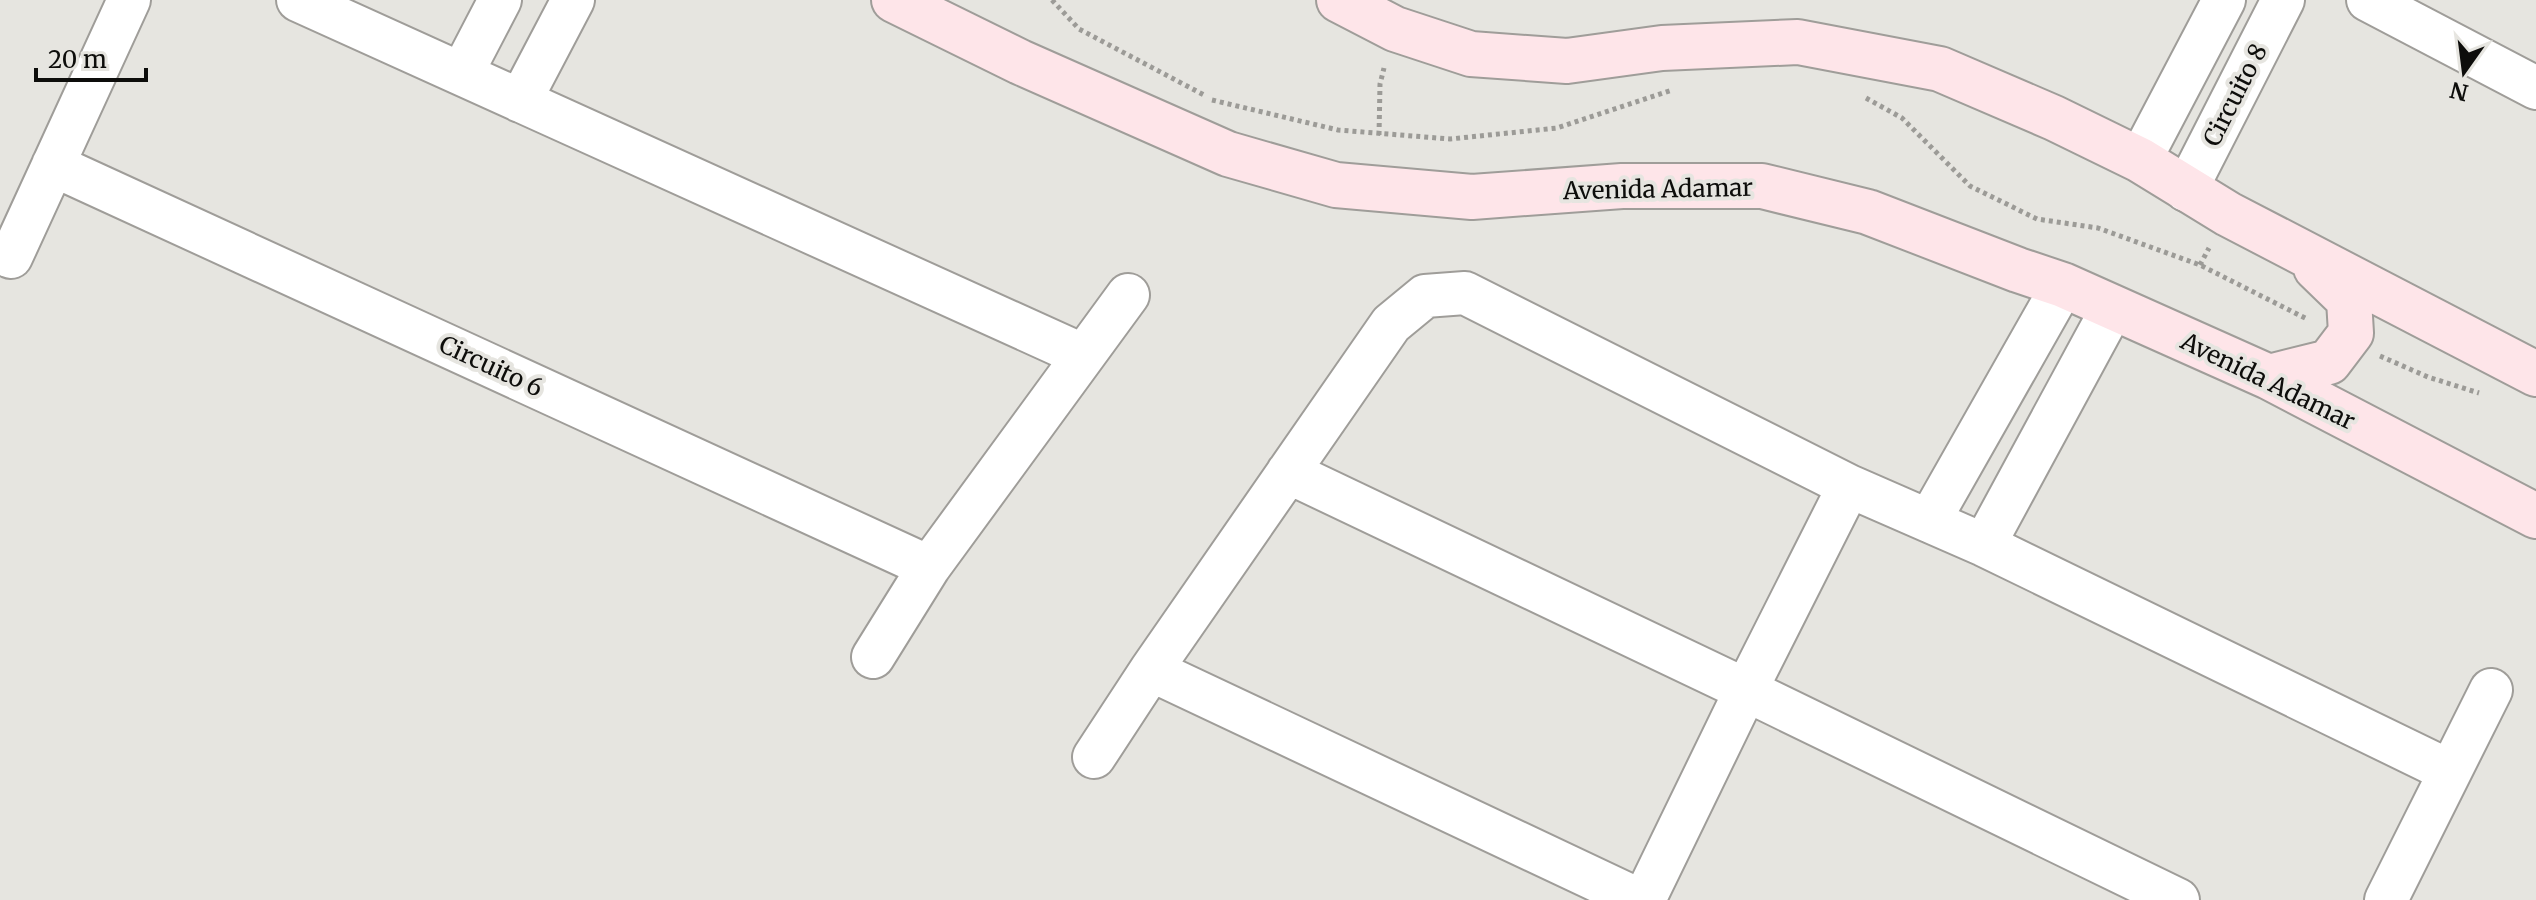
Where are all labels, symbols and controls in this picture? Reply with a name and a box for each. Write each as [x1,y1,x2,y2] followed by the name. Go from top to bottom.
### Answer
[36,32,146,82] scale bar
[2424,32,2504,112] north arrow
[2196,39,2274,151] street label: Circuito 8
[48,44,107,75] text: 20 m
[2447,76,2471,107] text: N
[1562,172,1753,206] street label: Avenida Adamar
[2175,325,2360,437] street label: Avenida Adamar
[434,329,548,403] street label: Circuito 6

